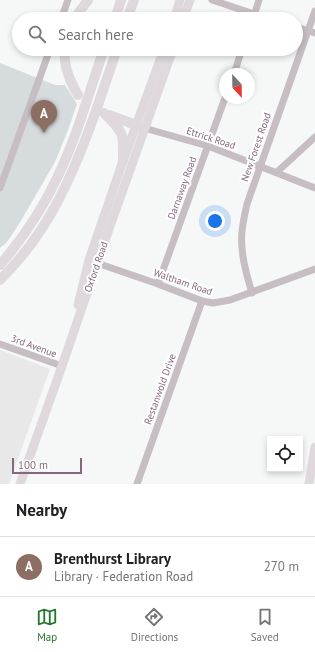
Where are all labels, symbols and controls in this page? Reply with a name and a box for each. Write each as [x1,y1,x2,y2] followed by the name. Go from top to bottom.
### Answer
[12,12,303,56] search box
[26,23,48,45] icon: search
[58,25,134,44] text: Search here
[219,68,255,104] north arrow
[31,100,57,133] pin: A
[238,111,274,183] street label: New Forest Road
[185,124,237,152] street label: Ettrick Road
[165,155,199,221] street label: Darnaway Road
[205,211,225,231] your location
[81,240,111,294] street label: Oxford Road
[152,266,214,298] street label: Waltham Road
[9,332,59,360] street label: 3rd Avenue
[141,352,179,426] street label: Restanwold Drive
[267,436,303,472] map controls
[267,436,303,472] button: locate
[12,456,82,475] scale bar
[18,458,48,472] text: 100 m
[16,499,67,521] text: Nearby
[54,549,171,568] text: Brenthurst Library
[25,558,33,575] text: A
[264,558,299,575] text: 270 m
[54,568,193,585] text: Library · Federation Road
[36,606,58,644] tab: Map
[131,606,178,644] tab: Directions
[251,606,279,644] tab: Saved

